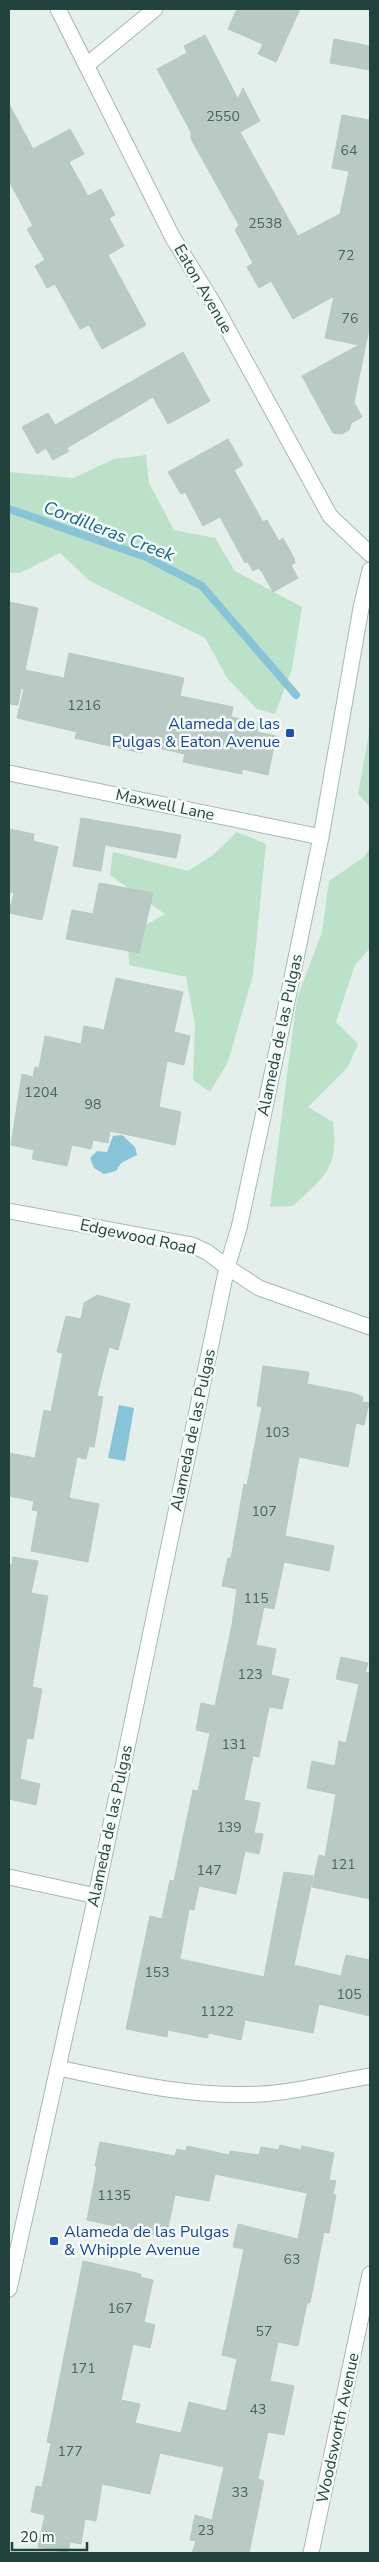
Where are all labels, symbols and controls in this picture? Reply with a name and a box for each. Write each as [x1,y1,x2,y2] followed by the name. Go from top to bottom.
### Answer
[206,107,240,126] house number: 2550
[341,141,357,160] house number: 64
[248,214,282,233] house number: 2538
[169,240,237,338] street label: Eaton Avenue
[338,246,354,265] house number: 72
[342,309,358,328] house number: 76
[40,495,179,567] water label: Cordilleras Creek
[67,696,101,715] house number: 1216
[112,713,280,753] place label: Alameda de las Pulgas & Eaton Avenue
[284,727,296,739] marker: Alameda de las Pulgas & Eaton Avenue
[114,784,216,826] street label: Maxwell Lane
[252,952,308,1118] street label: Alameda de las Pulgas
[24,1083,58,1102] house number: 1204
[85,1095,101,1114] house number: 98
[78,1214,198,1260] street label: Edgewood Road
[165,1347,221,1513] street label: Alameda de las Pulgas
[264,1423,290,1442] house number: 103
[251,1502,277,1521] house number: 107
[243,1589,269,1608] house number: 115
[237,1665,263,1684] house number: 123
[221,1735,247,1754] house number: 131
[82,1743,138,1909] street label: Alameda de las Pulgas
[216,1818,242,1837] house number: 139
[330,1855,356,1874] house number: 121
[196,1861,222,1880] house number: 147
[144,1963,170,1982] house number: 153
[336,1985,362,2004] house number: 105
[200,2002,234,2021] house number: 1122
[97,2186,131,2205] house number: 1135
[64,2221,229,2261] place label: Alameda de las Pulgas & Whipple Avenue
[48,2235,60,2247] marker: Alameda de las Pulgas & Whipple Avenue
[284,2250,300,2269] house number: 63
[107,2299,133,2318] house number: 167
[256,2322,272,2341] house number: 57
[311,2351,365,2505] street label: Woodsworth Avenue
[70,2359,96,2378] house number: 171
[250,2400,266,2419] house number: 43
[57,2442,83,2461] house number: 177
[232,2483,248,2502] house number: 33
[12,2520,88,2552] scale bar
[198,2521,214,2540] house number: 23
[20,2527,55,2547] text: 20 m

